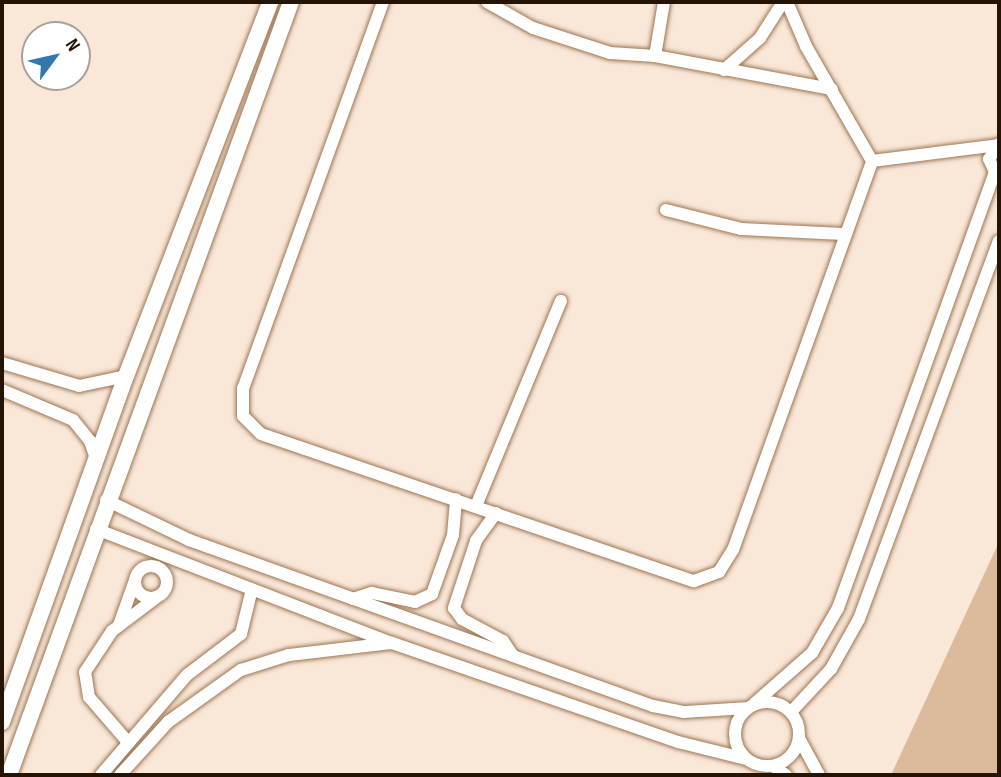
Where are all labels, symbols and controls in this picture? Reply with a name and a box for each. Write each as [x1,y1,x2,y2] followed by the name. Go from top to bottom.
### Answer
[21,21,91,91] north arrow
[60,35,85,56] text: N

